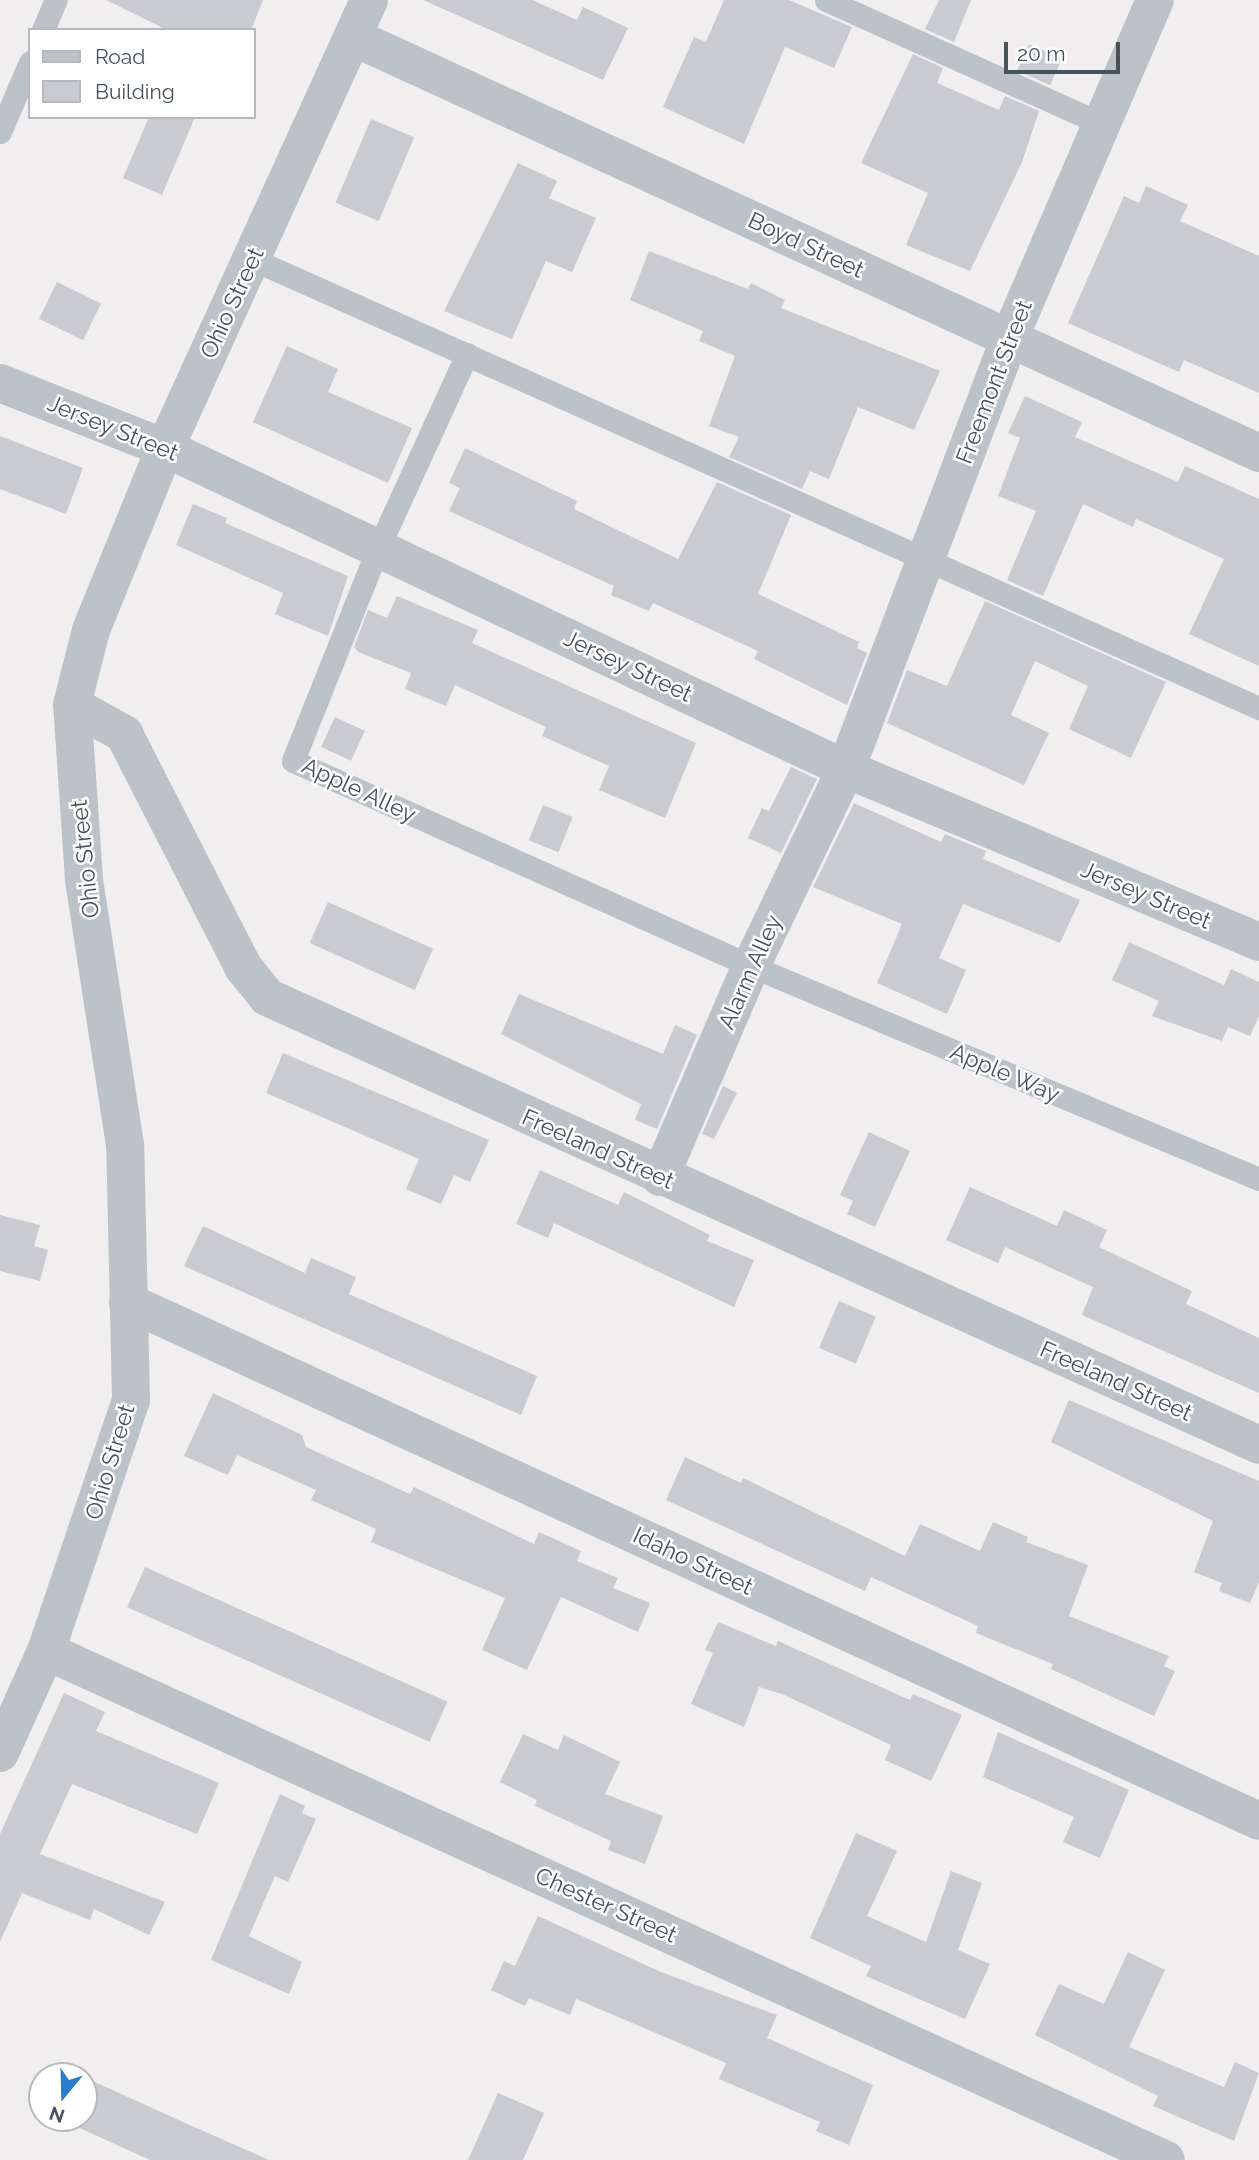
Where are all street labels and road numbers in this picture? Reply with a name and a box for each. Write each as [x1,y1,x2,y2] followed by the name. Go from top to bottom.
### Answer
[744,206,868,284] street label: Boyd Street
[194,243,270,363] street label: Ohio Street
[950,296,1038,468] street label: Freemont Street
[43,389,183,467] street label: Jersey Street
[559,624,697,708] street label: Jersey Street
[297,751,421,829] street label: Apple Alley
[65,798,105,920] street label: Ohio Street
[1077,855,1215,935] street label: Jersey Street
[712,910,788,1034] street label: Alarm Alley
[946,1037,1064,1109] street label: Apple Way
[518,1103,678,1195] street label: Freeland Street
[1036,1335,1196,1427] street label: Freeland Street
[79,1401,141,1523] street label: Ohio Street
[629,1521,757,1601] street label: Idaho Street
[531,1861,681,1949] street label: Chester Street

